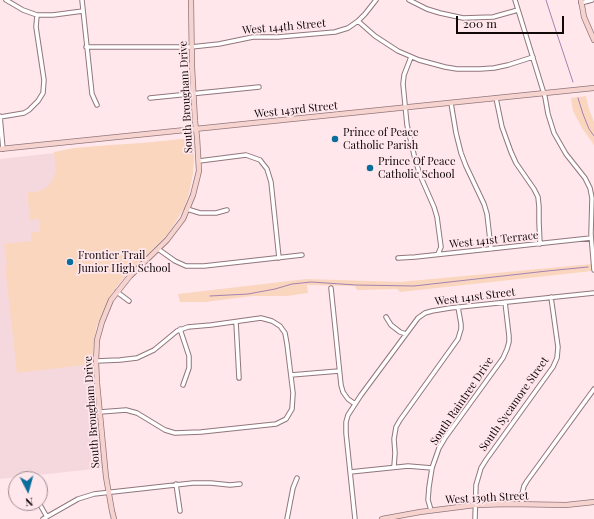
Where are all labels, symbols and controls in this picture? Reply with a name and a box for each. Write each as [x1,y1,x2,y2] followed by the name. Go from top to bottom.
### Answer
[458,8,566,34] scale bar
[463,15,497,31] text: 200 m
[242,17,326,37] street label: West 144th Street
[176,40,196,154] street label: South Brougham Drive
[254,99,338,121] street label: West 143rd Street
[343,126,418,152] place label: Prince of Peace Catholic Parish
[330,134,340,144] marker: Prince of Peace Catholic Parish
[378,155,455,181] place label: Prince Of Peace Catholic School
[365,163,375,173] marker: Prince Of Peace Catholic School
[449,229,539,251] street label: West 141st Terrace
[78,249,171,275] place label: Frontier Trail Junior High School
[65,257,75,267] marker: Frontier Trail Junior High School
[434,286,516,308] street label: West 141st Street
[476,354,552,454] street label: South Sycamore Street
[81,355,103,469] street label: South Brougham Drive
[428,355,496,447] street label: South Raintree Drive
[8,471,48,511] north arrow
[445,489,529,507] street label: West 139th Street
[24,495,34,510] text: N

